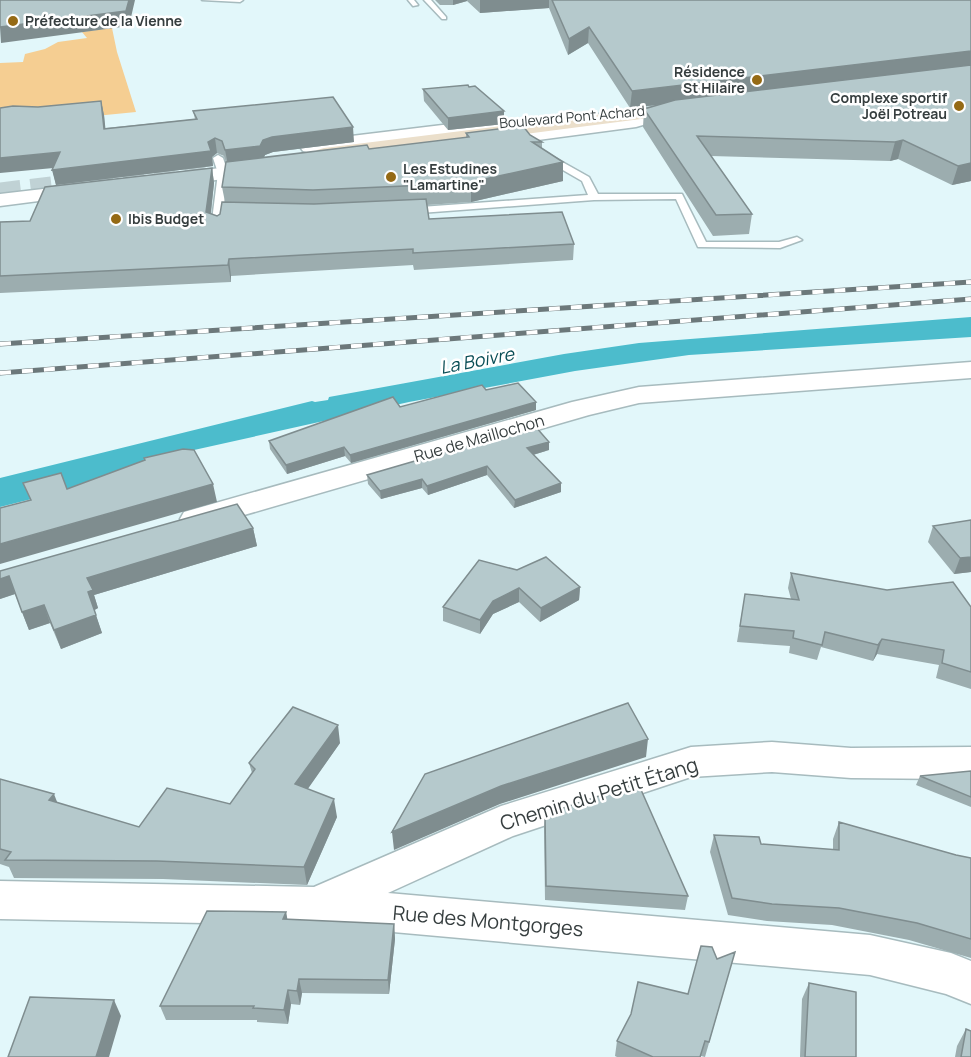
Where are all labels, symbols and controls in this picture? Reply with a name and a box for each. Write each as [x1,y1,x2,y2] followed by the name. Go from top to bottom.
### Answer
[25,11,182,30] place label: Préfecture de la Vienne
[6,14,20,28] marker: Préfecture de la Vienne
[674,62,745,97] place label: Résidence St Hilaire
[750,73,764,87] marker: Résidence St Hilaire
[830,88,948,123] place label: Complexe sportif Joël Potreau
[952,99,966,113] marker: Complexe sportif Joël Potreau
[498,101,646,132] street label: Boulevard Pont Achard
[403,159,498,194] place label: Les Estudines "Lamartine"
[384,170,398,184] marker: Les Estudines "Lamartine"
[128,209,204,228] place label: Ibis Budget
[109,212,123,226] marker: Ibis Budget
[438,341,517,379] water label: La Boivre
[411,409,547,467] street label: Rue de Maillochon
[497,751,701,836] street label: Chemin du Petit Étang
[392,899,584,942] street label: Rue des Montgorges

